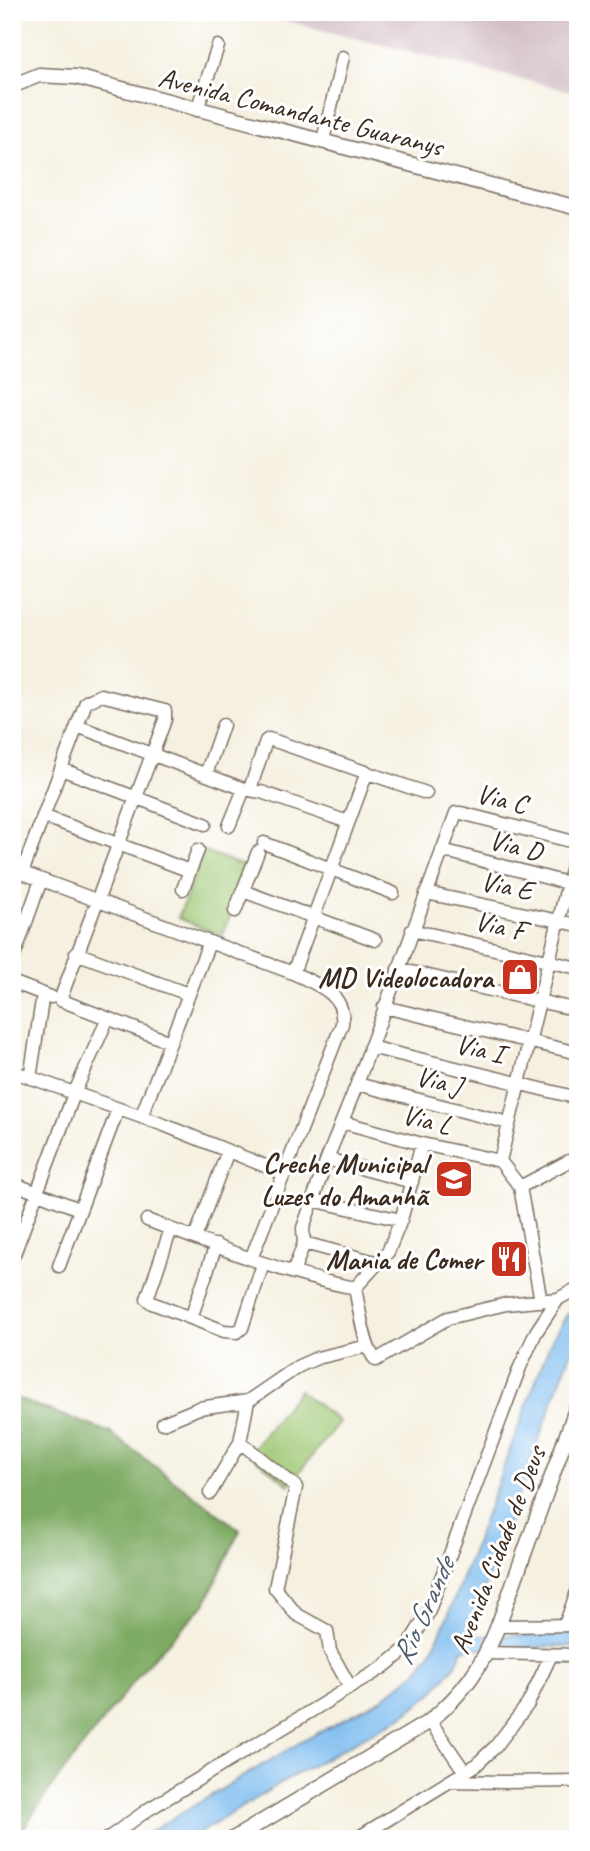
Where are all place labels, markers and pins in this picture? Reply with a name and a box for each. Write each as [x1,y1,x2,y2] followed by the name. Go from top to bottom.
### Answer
[499,956,541,998] shop icon: MD Videolocadora
[318,960,496,995] place label: MD Videolocadora
[261,1146,433,1213] place label: Creche Municipal Luzes do Amanhã
[433,1158,475,1200] school or university icon: Creche Municipal Luzes do Amanhã
[488,1238,530,1280] restaurant icon: Mania de Comer
[326,1242,485,1277] place label: Mania de Comer

